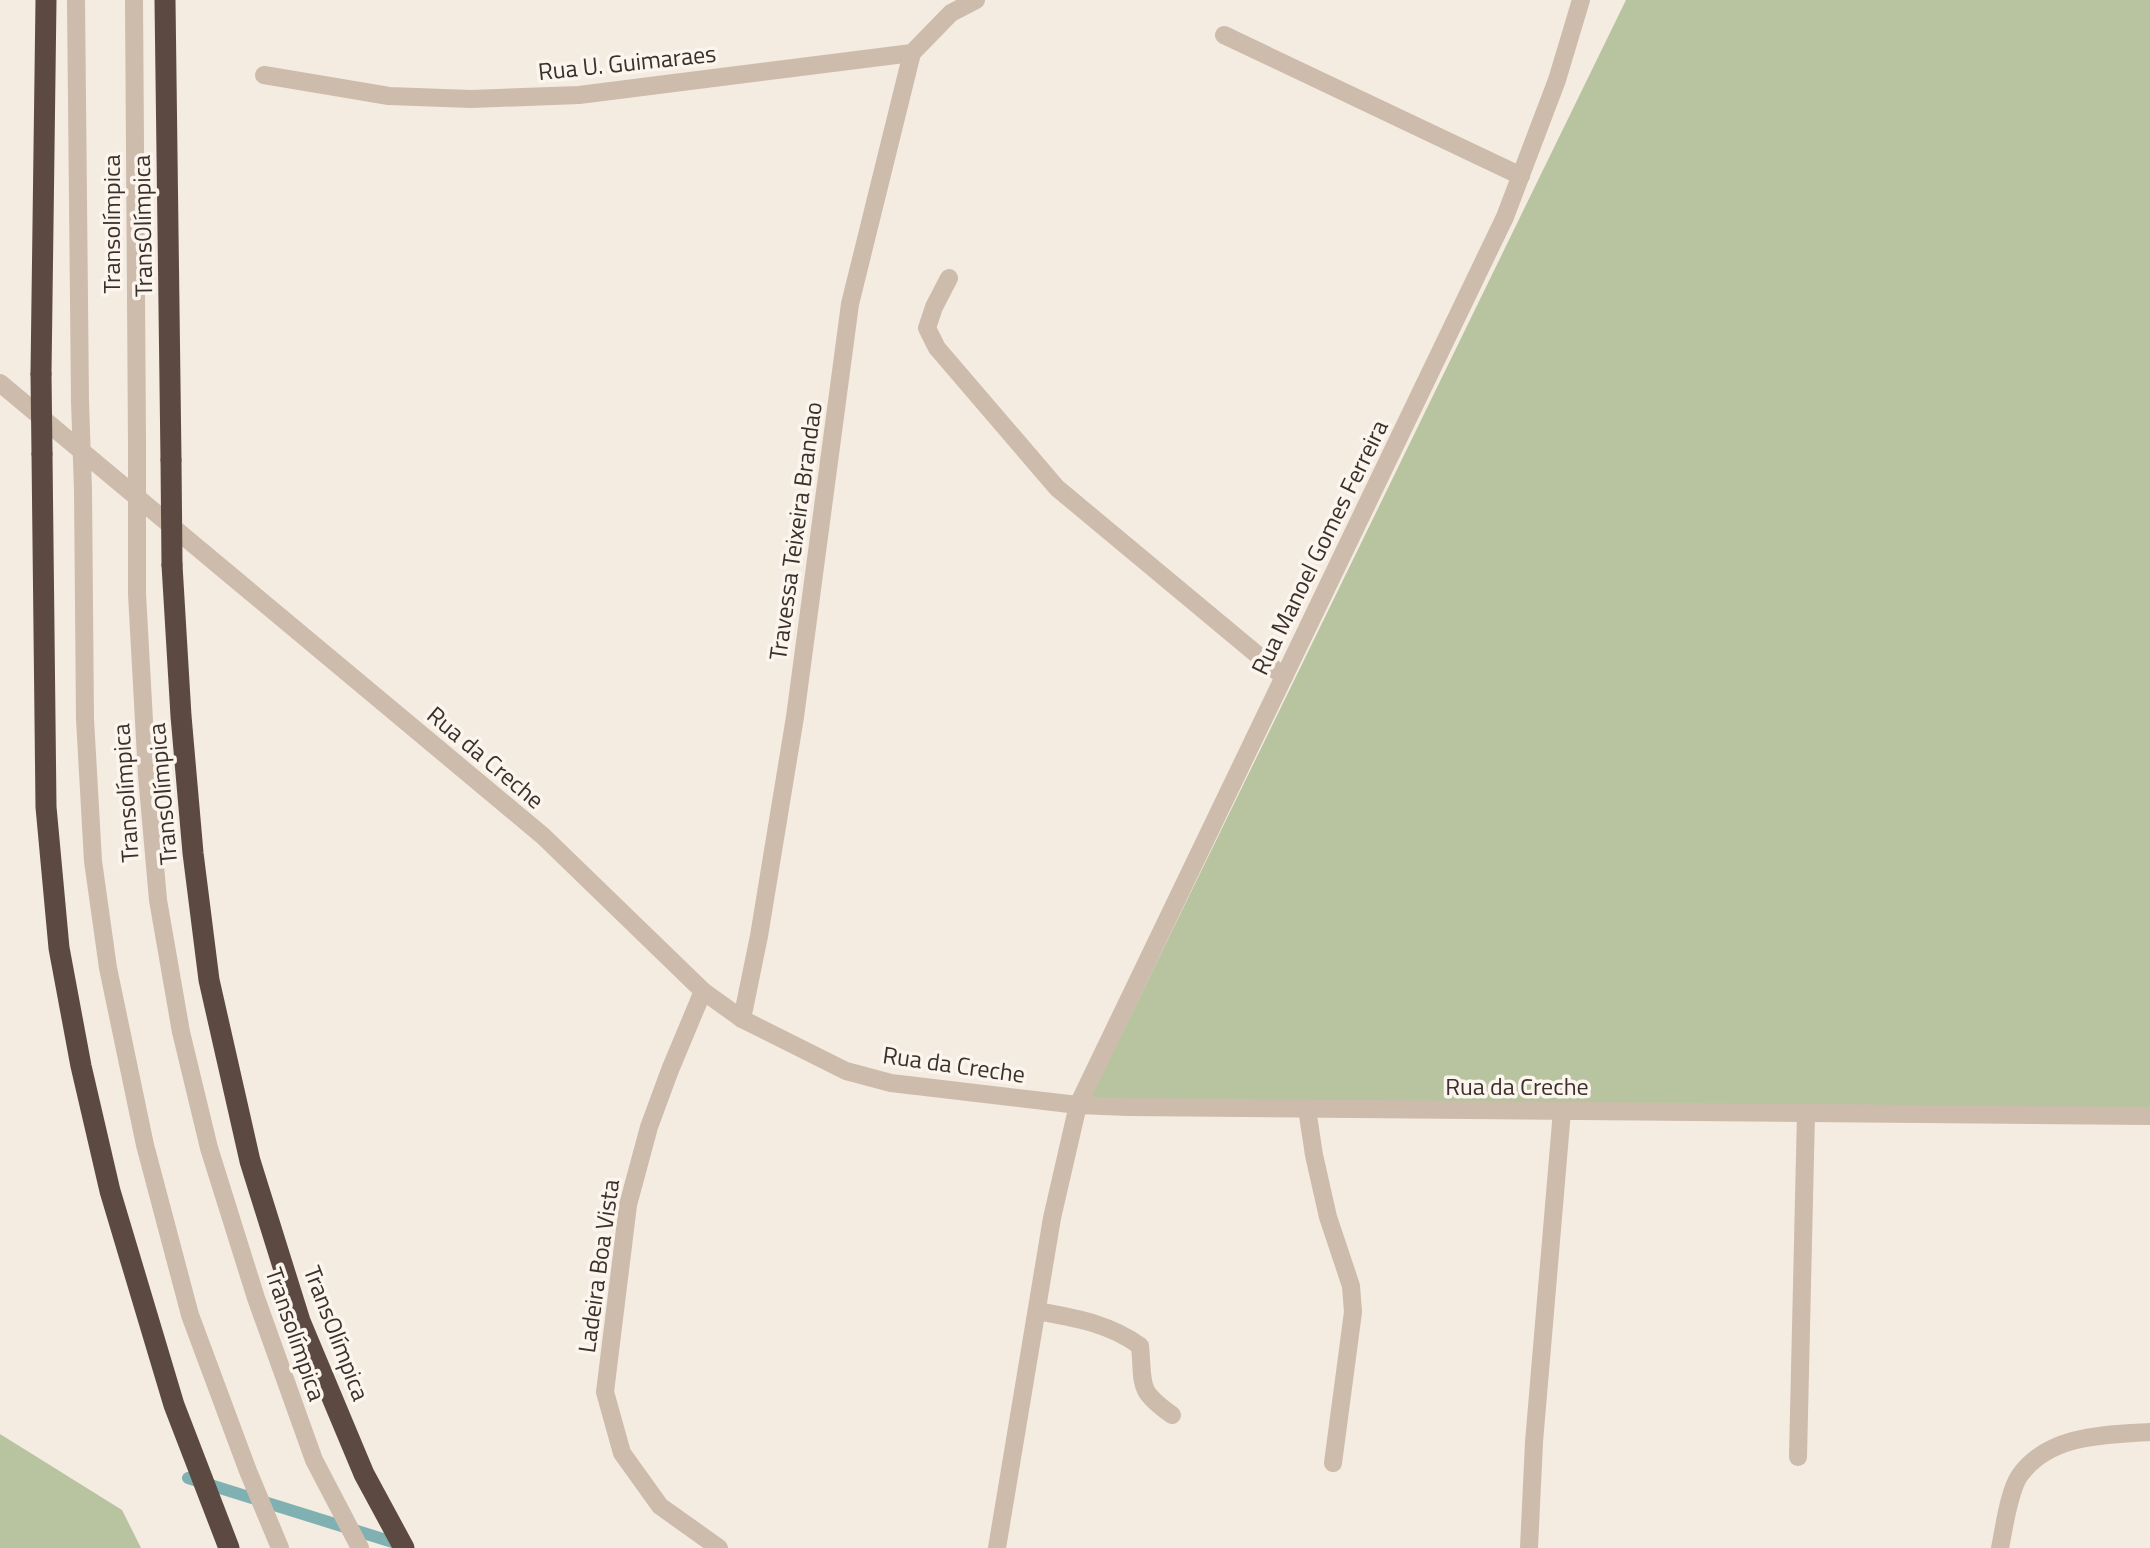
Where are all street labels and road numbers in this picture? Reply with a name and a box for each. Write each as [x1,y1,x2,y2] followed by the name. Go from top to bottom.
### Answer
[536,35,718,89] street label: Rua U. Guimaraes
[93,155,129,293] street label: Transolímpica
[123,155,161,297] street label: TransOlímpica
[759,399,831,663] street label: Travessa Teixeira Brandao
[1241,413,1397,681] street label: Rua Manoel Gomes Ferreira
[420,697,552,817] street label: Rua da Creche
[102,722,148,864] street label: Transolímpica
[138,722,186,866] street label: TransOlímpica
[880,1036,1028,1092] street label: Rua da Creche
[1445,1068,1589,1104] street label: Rua da Creche
[568,1177,628,1355] street label: Ladeira Boa Vista
[295,1260,379,1406] street label: TransOlímpica
[256,1262,336,1406] street label: Transolímpica

